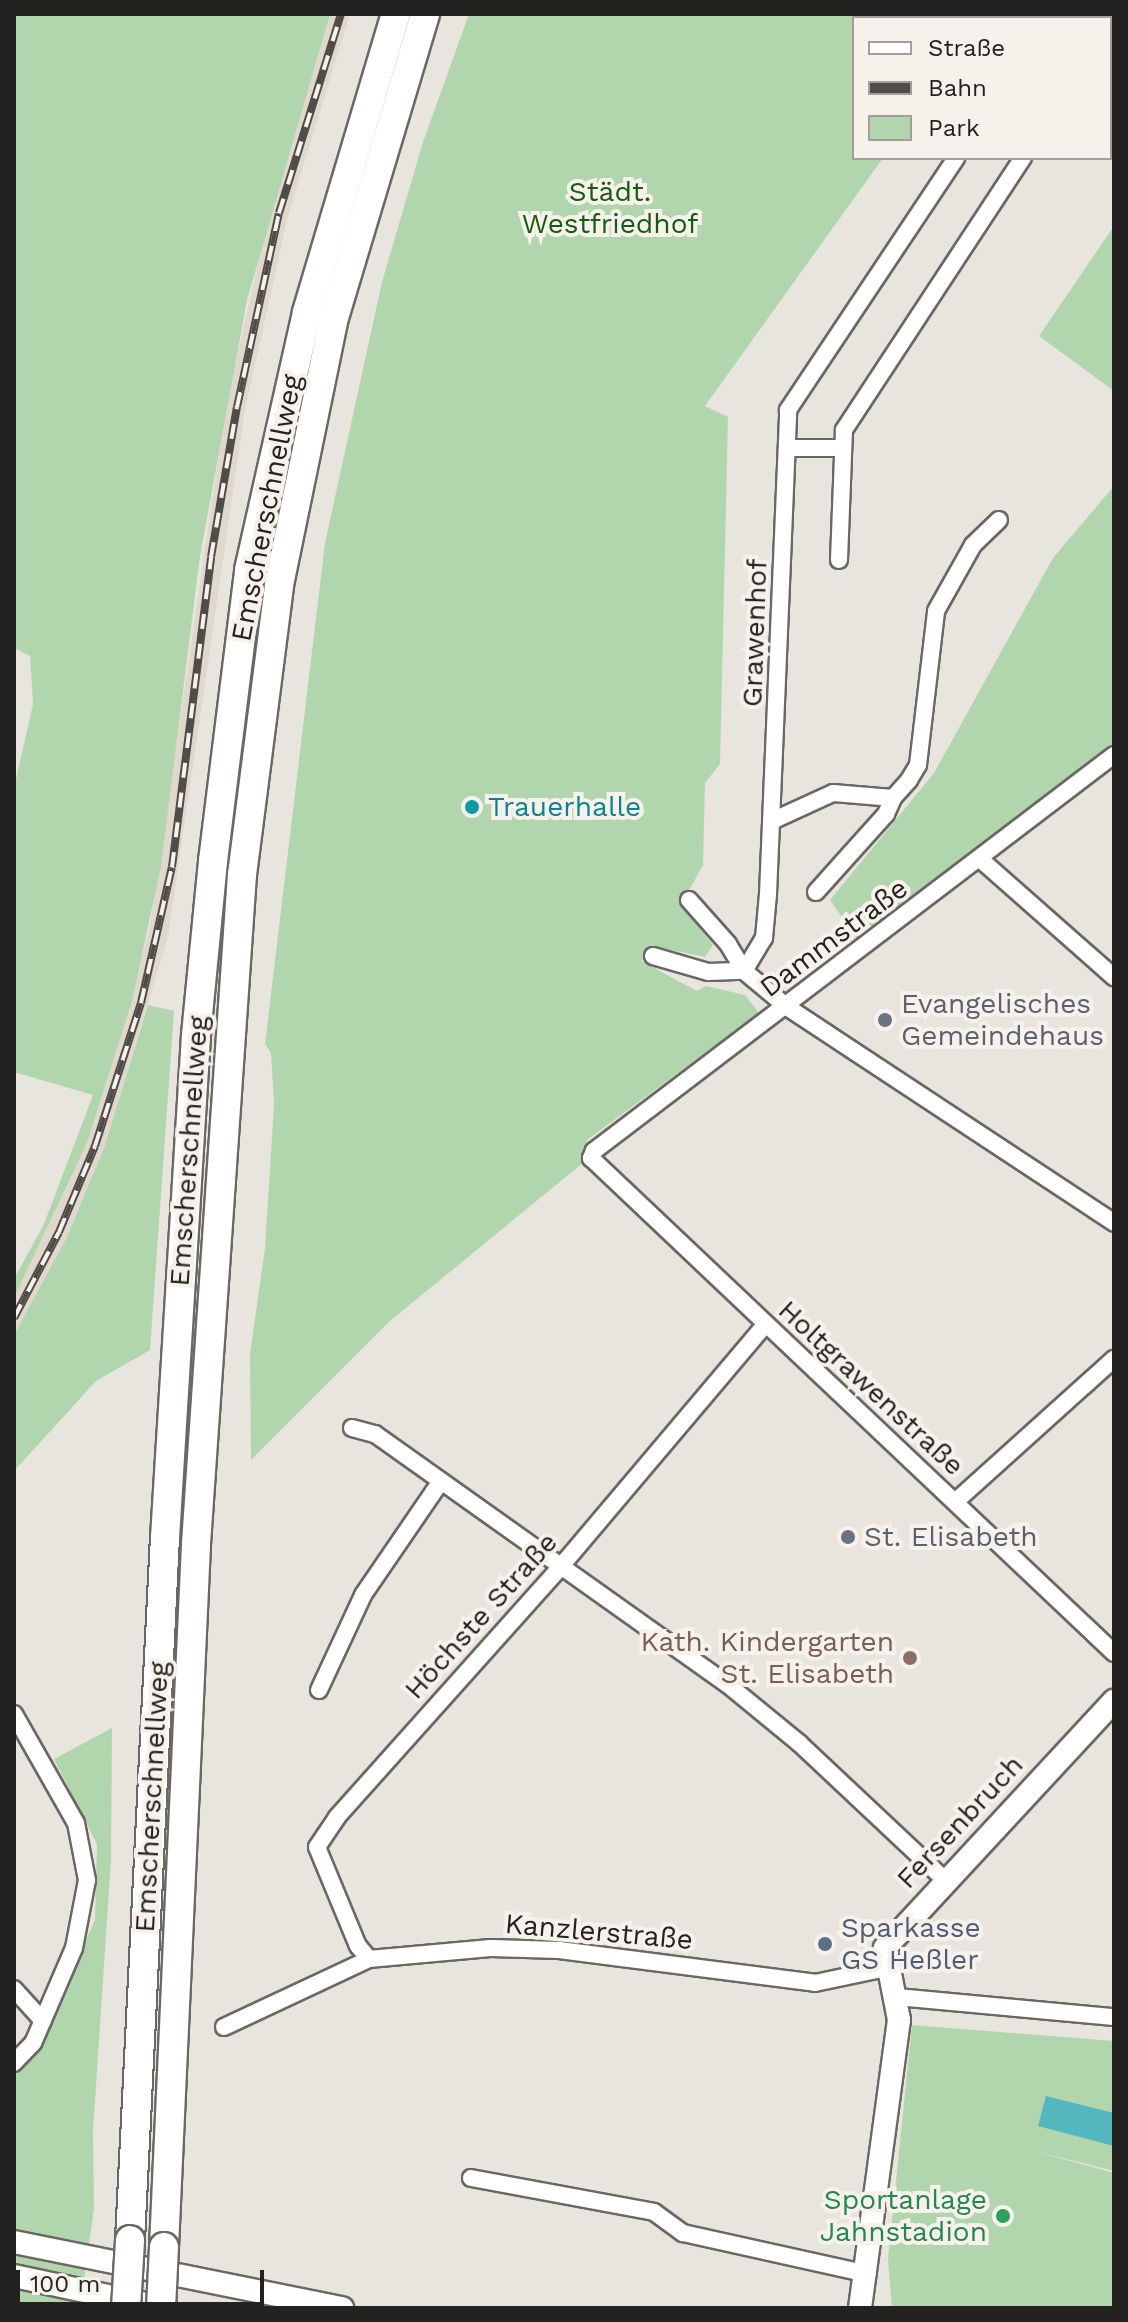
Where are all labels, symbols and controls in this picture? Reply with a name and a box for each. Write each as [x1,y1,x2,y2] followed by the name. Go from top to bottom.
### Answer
[852,16,1112,160] legend
[928,34,1005,62] text: Straße
[928,74,987,102] text: Bahn
[928,114,980,142] text: Park
[522,175,698,241] park label: Städt. Westfriedhof
[225,372,309,644] street label: Emscherschnellweg
[736,558,774,708] street label: Grawenhof
[488,790,641,824] place label: Trauerhalle
[463,798,481,816] marker: Trauerhalle
[754,872,914,1004] street label: Dammstraße
[901,987,1104,1053] place label: Evangelisches Gemeindehaus
[876,1011,894,1029] marker: Evangelisches Gemeindehaus
[163,1015,215,1287] street label: Emscherschnellweg
[771,1293,971,1483] street label: Holtgrawenstraße
[864,1520,1038,1554] place label: St. Elisabeth
[397,1526,565,1706] street label: Höchste Straße
[839,1528,857,1546] marker: St. Elisabeth
[641,1625,894,1691] place label: Kath. Kindergarten St. Elisabeth
[901,1649,919,1667] marker: Kath. Kindergarten St. Elisabeth
[128,1661,176,1933] street label: Emscherschnellweg
[890,1748,1030,1896] street label: Fersenbruch
[504,1907,694,1957] street label: Kanzlerstraße
[841,1911,981,1977] place label: Sparkasse GS Heßler
[816,1935,834,1953] marker: Sparkasse GS Heßler
[820,2183,987,2249] place label: Sportanlage Jahnstadion
[994,2207,1012,2225] marker: Sportanlage Jahnstadion
[20,2254,268,2304] scale bar
[30,2270,100,2298] text: 100 m

